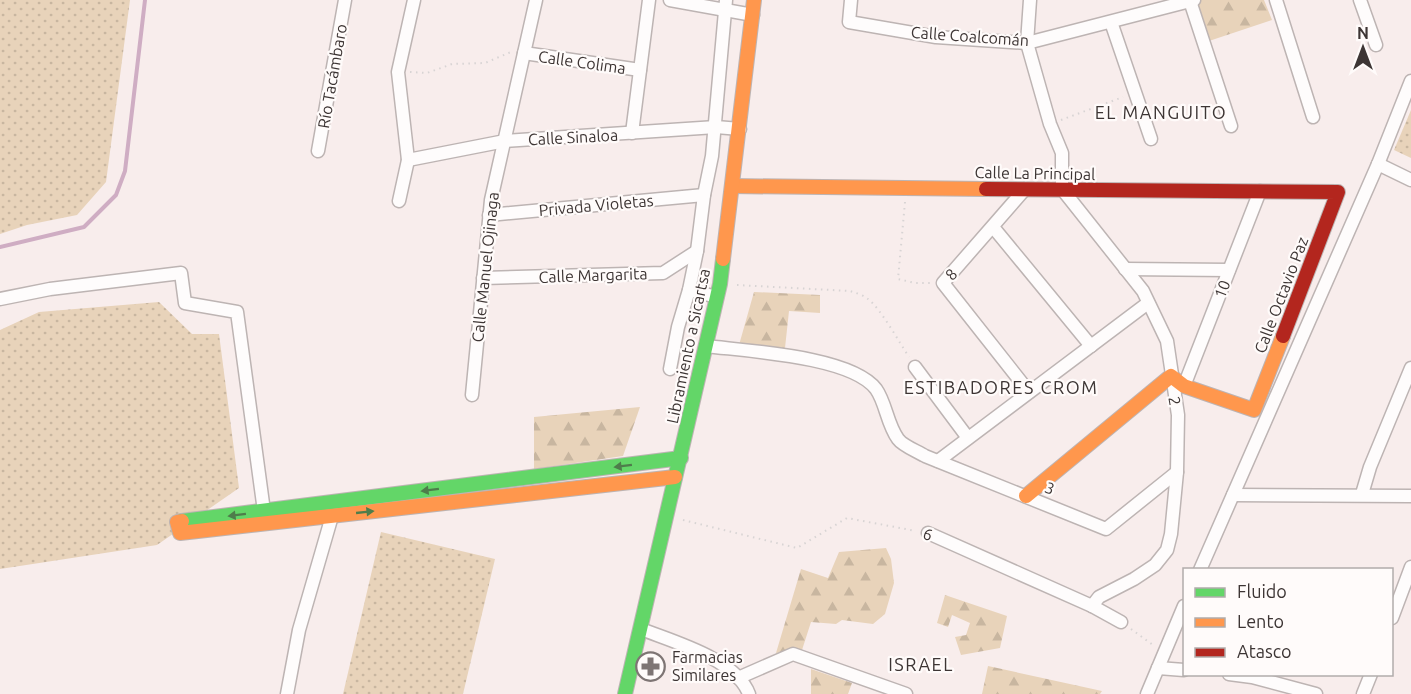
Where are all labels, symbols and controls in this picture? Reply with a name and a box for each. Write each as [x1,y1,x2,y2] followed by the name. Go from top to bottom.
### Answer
[1333,18,1393,78] north arrow
[314,22,350,130] street label: Río Tacámbaro
[910,23,1030,49] street label: Calle Coalcomán
[1357,24,1369,42] text: N
[537,47,627,77] street label: Calle Colima
[1095,102,1227,122] district label: EL MANGUITO
[527,126,619,148] street label: Calle Sinaloa
[974,163,1096,183] street label: Calle La Principal
[468,191,502,343] street label: Calle Manuel Ojinaga
[538,191,654,219] street label: Privada Violetas
[1251,234,1311,356] street label: Calle Octavio Paz
[538,264,648,286] street label: Calle Margarita
[941,265,961,283] street label: 8
[663,267,713,425] street label: Libramiento a Sicartsa
[1210,277,1234,301] street label: 10
[904,377,1098,397] district label: ESTIBADORES CROM
[1165,395,1185,407] street label: 2
[614,461,633,470] one-way arrow
[1042,478,1058,498] street label: 3
[420,485,439,495] one-way arrow
[355,507,374,517] one-way arrow
[227,510,246,519] one-way arrow
[921,524,935,544] street label: 6
[1183,568,1393,676] legend
[1237,581,1287,601] text: Fluido
[1237,611,1284,631] text: Lento
[1237,641,1292,661] text: Atasco
[672,648,743,684] place label: Farmacias Similares
[635,650,667,682] pharmacy icon: Farmacias Similares
[888,654,954,674] district label: ISRAEL

